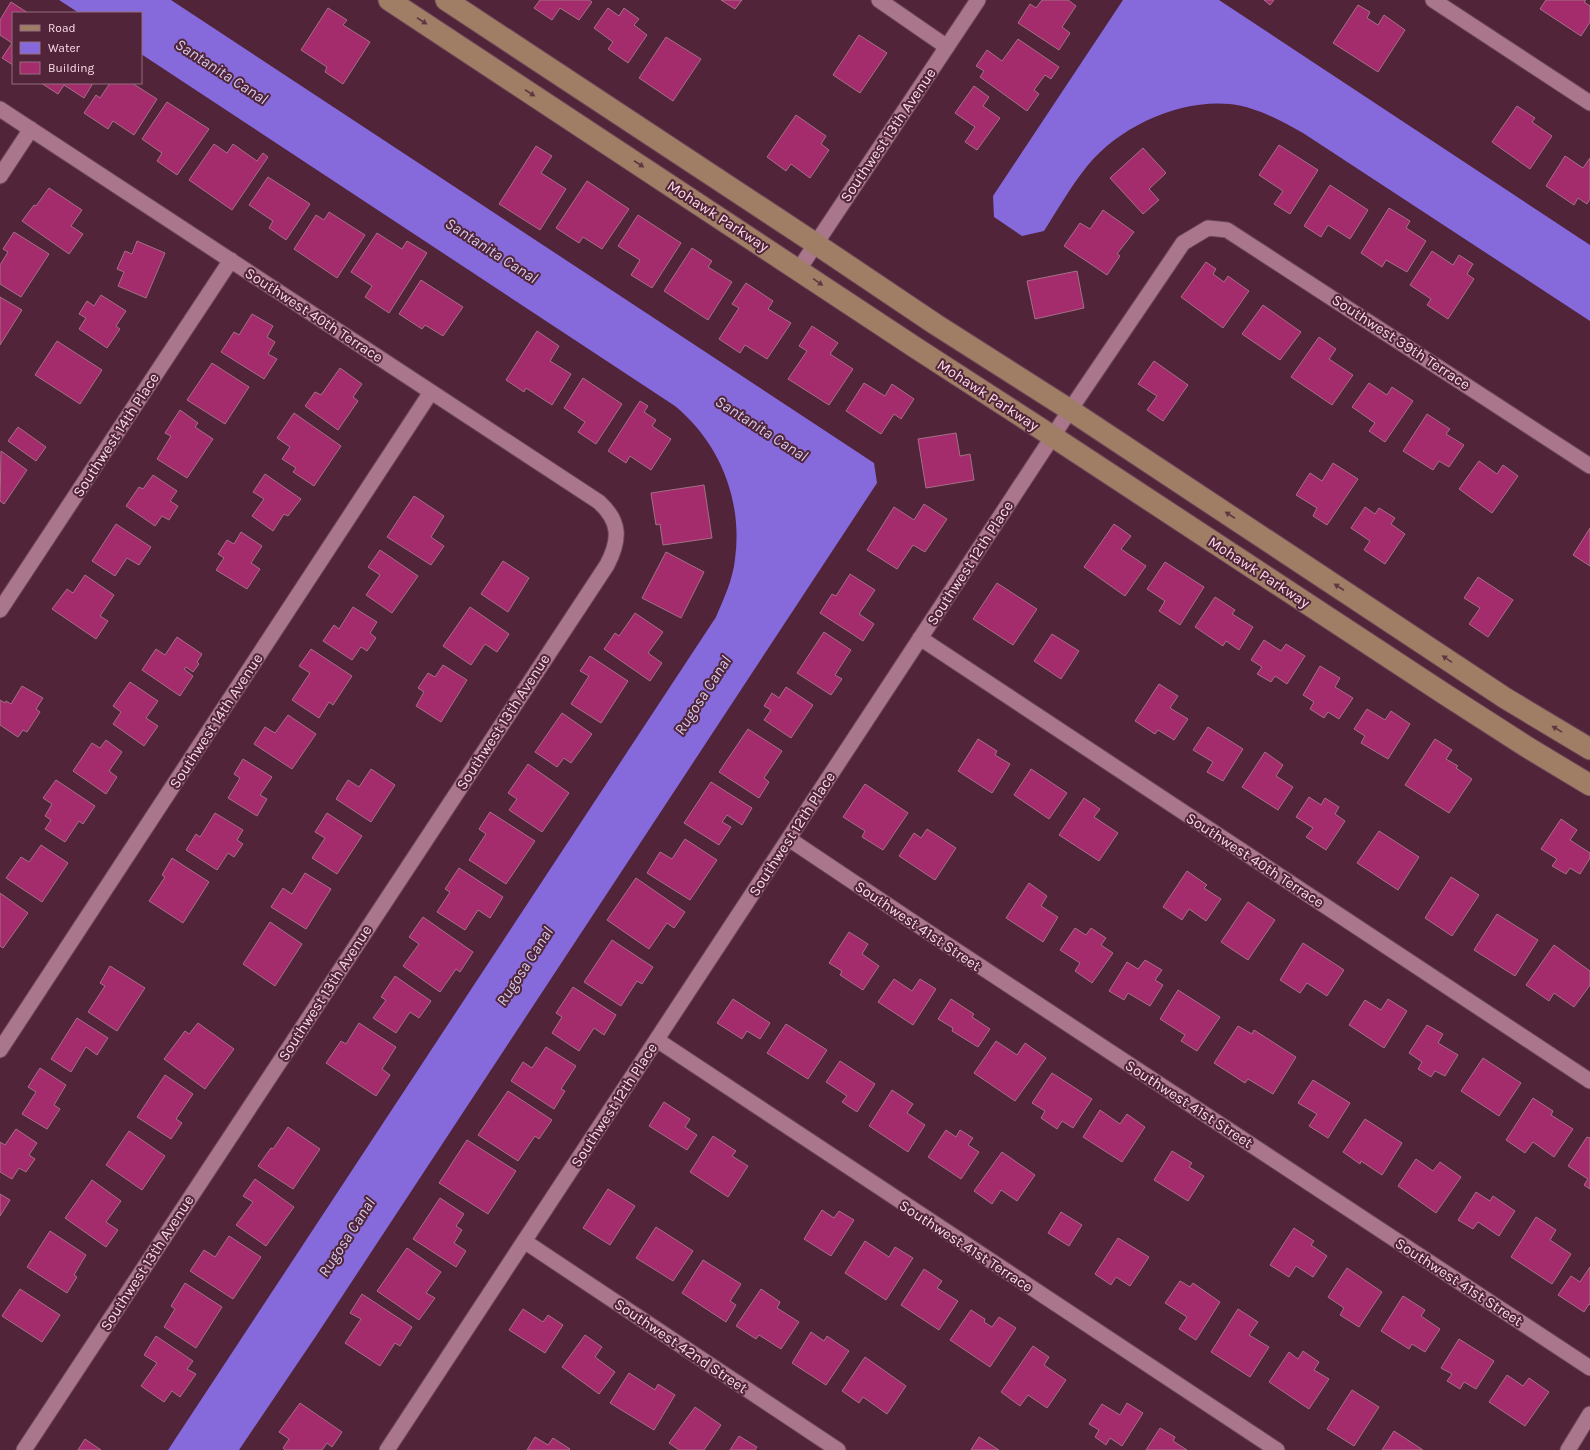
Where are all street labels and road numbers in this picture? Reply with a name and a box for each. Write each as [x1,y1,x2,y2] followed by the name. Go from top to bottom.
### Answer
[836,64,940,206] street label: Southwest 13th Avenue
[664,176,772,256] street label: Mohawk Parkway
[242,264,386,366] street label: Southwest 40th Terrace
[1329,291,1473,393] street label: Southwest 39th Terrace
[934,355,1042,435] street label: Mohawk Parkway
[69,370,163,500] street label: Southwest 14th Place
[923,497,1017,629] street label: Southwest 12th Place
[1205,532,1313,612] street label: Mohawk Parkway
[166,650,266,792] street label: Southwest 14th Avenue
[452,651,554,793] street label: Southwest 13th Avenue
[745,768,839,900] street label: Southwest 12th Place
[1183,809,1327,911] street label: Southwest 40th Terrace
[851,877,985,975] street label: Southwest 41st Street
[274,922,376,1064] street label: Southwest 13th Avenue
[567,1039,661,1171] street label: Southwest 12th Place
[1122,1056,1256,1152] street label: Southwest 41st Street
[96,1192,198,1334] street label: Southwest 13th Avenue
[896,1196,1036,1296] street label: Southwest 41st Terrace
[1392,1234,1526,1330] street label: Southwest 41st Street
[611,1295,751,1397] street label: Southwest 42nd Street

